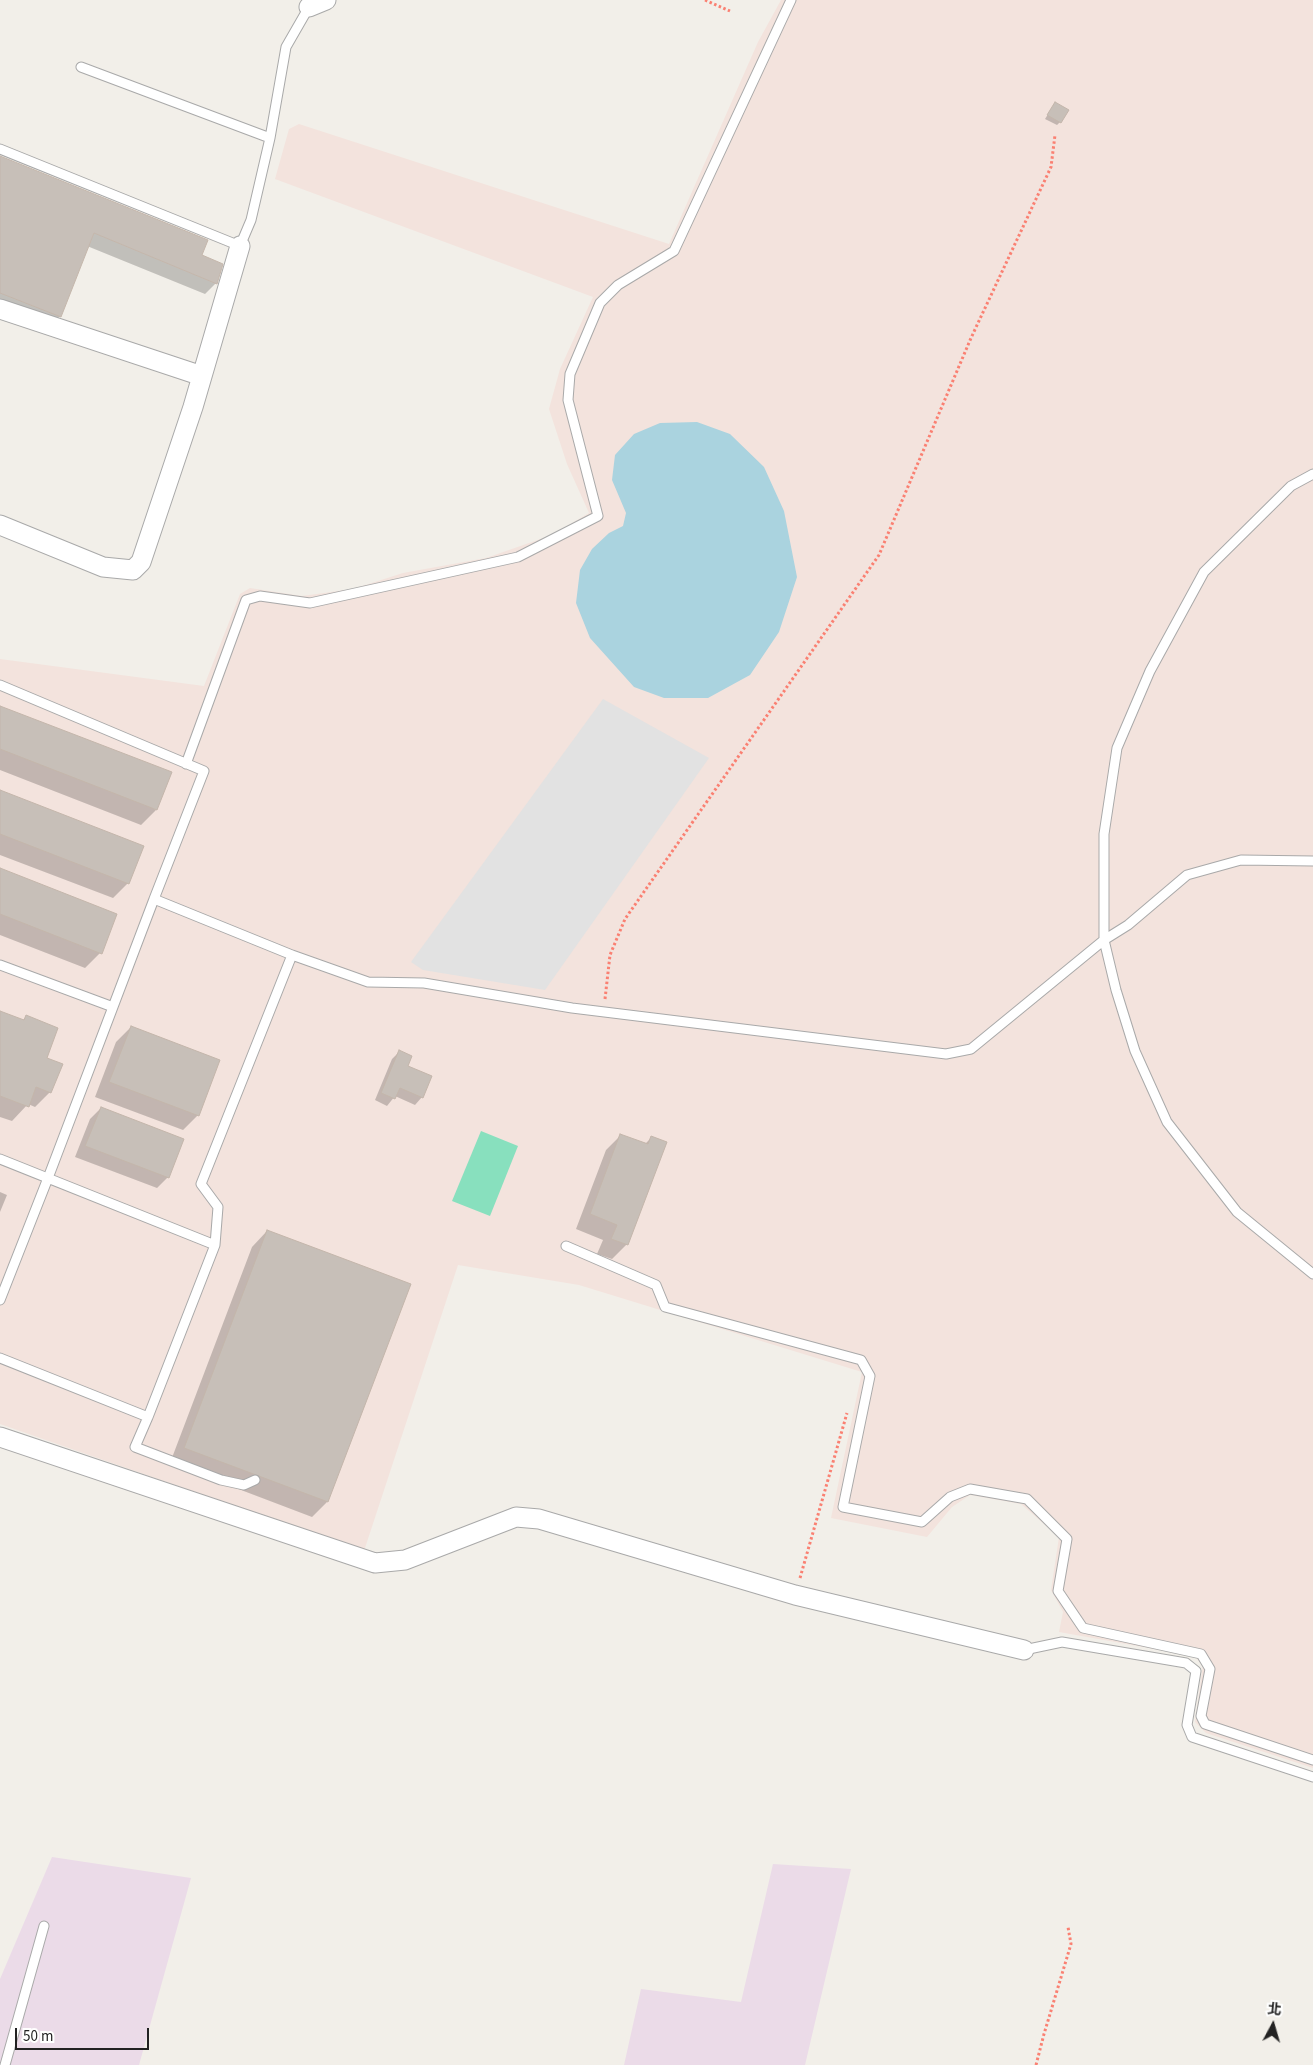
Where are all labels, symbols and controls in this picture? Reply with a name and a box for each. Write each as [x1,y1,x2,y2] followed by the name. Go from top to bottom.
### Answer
[1267,1999,1283,2021] text: 北
[1248,2000,1298,2050] north arrow
[18,2018,151,2050] scale bar
[23,2026,53,2047] text: 50 m

